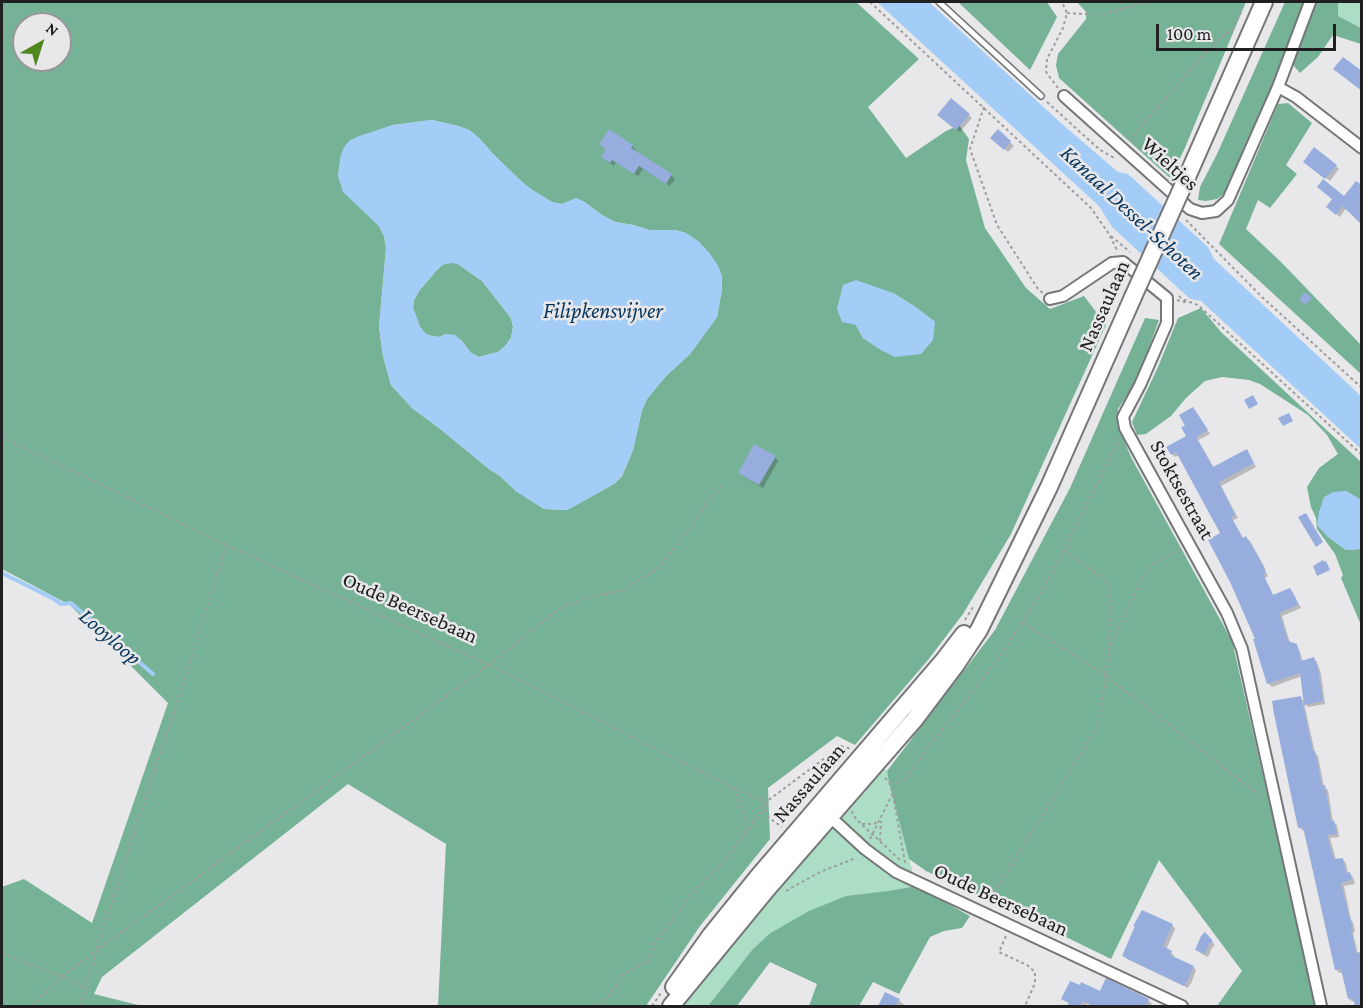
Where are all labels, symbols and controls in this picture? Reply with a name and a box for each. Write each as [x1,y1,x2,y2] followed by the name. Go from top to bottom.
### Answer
[12,12,72,72] north arrow
[1159,12,1339,50] scale bar
[43,19,62,39] text: N
[1167,24,1211,44] text: 100 m
[1136,132,1204,196] street label: Wieltjes
[1055,140,1209,286] water label: Kanaal Dessel-Schoten
[1073,257,1135,355] street label: Nassaulaan
[543,298,663,324] water label: Filipkensvijver
[1144,436,1220,544] street label: Stoktsestraat
[338,567,482,649] street label: Oude Beersebaan
[74,603,146,671] water label: Looyloop
[768,738,850,828] street label: Nassaulaan
[930,858,1072,942] street label: Oude Beersebaan

